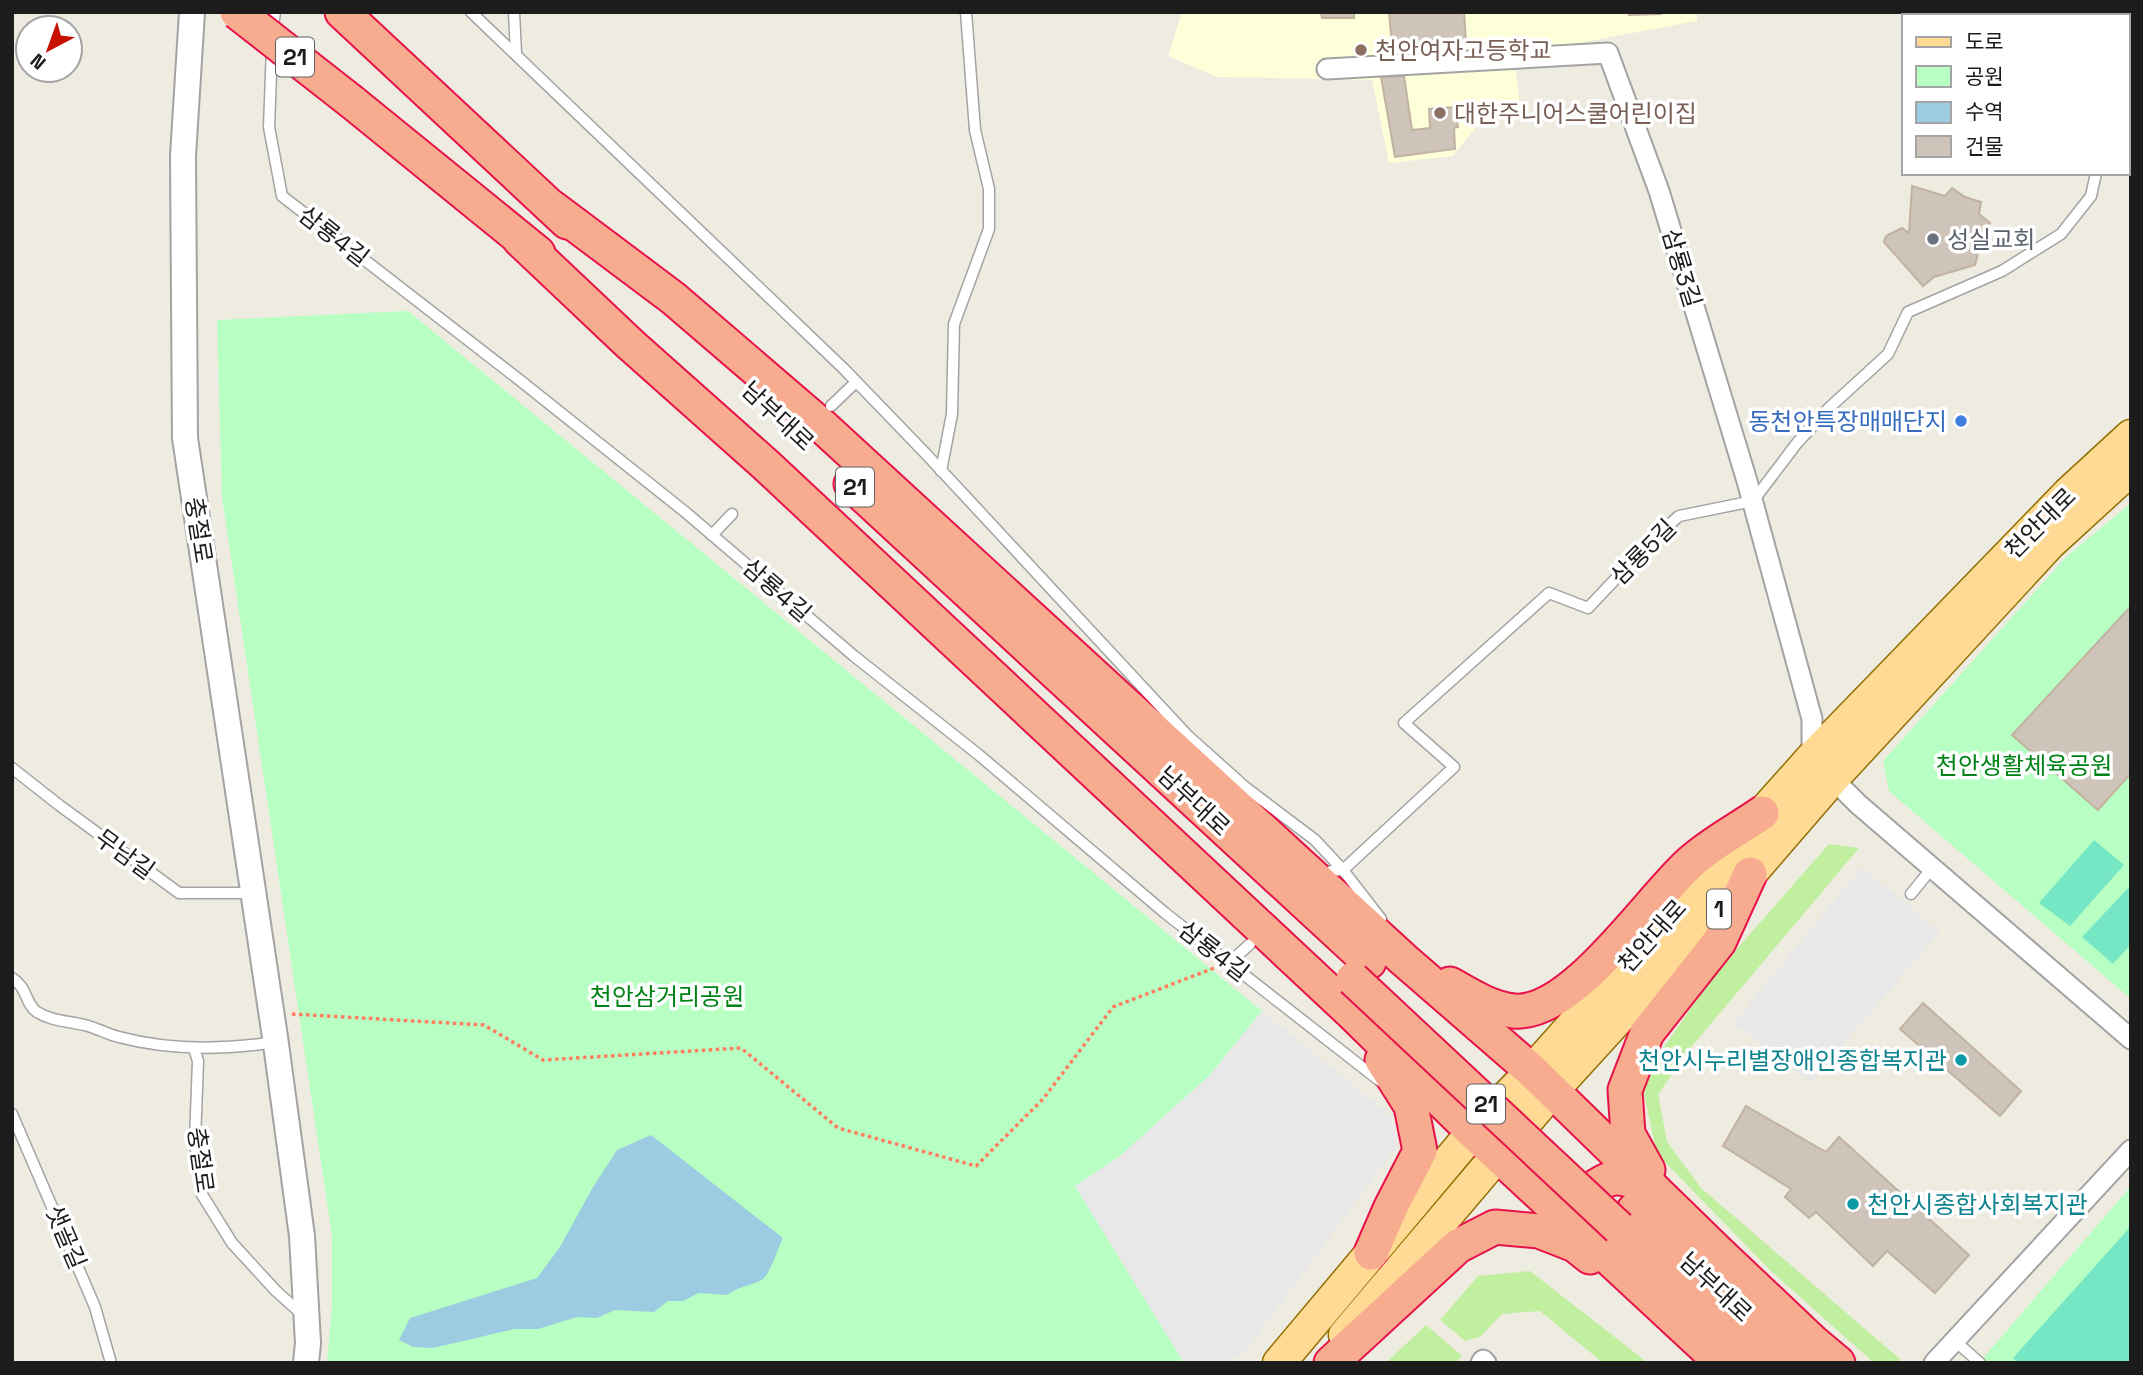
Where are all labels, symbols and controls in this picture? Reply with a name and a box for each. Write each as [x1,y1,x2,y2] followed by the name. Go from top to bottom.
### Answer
[14,14,84,84] north arrow
[1902,14,2129,175] legend
[1965,28,2004,55] text: 도로
[1375,35,1552,66] place label: 천안여자고등학교
[276,38,314,76] road number: 21
[1353,42,1369,58] marker: 천안여자고등학교
[25,48,51,75] text: N
[1965,63,2004,90] text: 공원
[1454,98,1697,129] place label: 대한주니어스쿨어린이집
[1965,98,2004,125] text: 수역
[1432,105,1448,121] marker: 대한주니어스쿨어린이집
[1965,133,2004,160] text: 건물
[292,199,376,273] street label: 삼룡4길
[1947,224,2035,255] place label: 성실교회
[1655,225,1709,311] street label: 삼룡3길
[1925,231,1941,247] marker: 성실교회
[735,375,821,457] street label: 남부대로
[1748,406,1947,437] place label: 동천안특장매매단지
[1953,413,1969,429] marker: 동천안특장매매단지
[836,467,874,506] road number: 21
[1998,481,2082,565] street label: 천안대로
[179,495,219,565] street label: 충절로
[1604,513,1682,591] street label: 삼룡5길
[736,552,818,628] street label: 삼룡4길
[1936,750,2112,781] park label: 천안생활체육공원
[1151,760,1237,842] street label: 남부대로
[89,822,161,886] street label: 무남길
[1707,890,1731,928] road number: 1
[1611,893,1693,979] street label: 천안대로
[1172,914,1256,988] street label: 삼룡4길
[590,981,744,1012] park label: 천안삼거리공원
[1638,1045,1947,1076] place label: 천안시누리별장애인종합복지관
[1953,1052,1969,1068] marker: 천안시누리별장애인종합복지관
[1467,1084,1505,1124] road number: 21
[181,1125,221,1195] street label: 충절로
[1867,1189,2088,1220] place label: 천안시종합사회복지관
[1845,1196,1861,1212] marker: 천안시종합사회복지관
[39,1200,93,1274] street label: 샛골길
[1673,1246,1759,1328] street label: 남부대로

